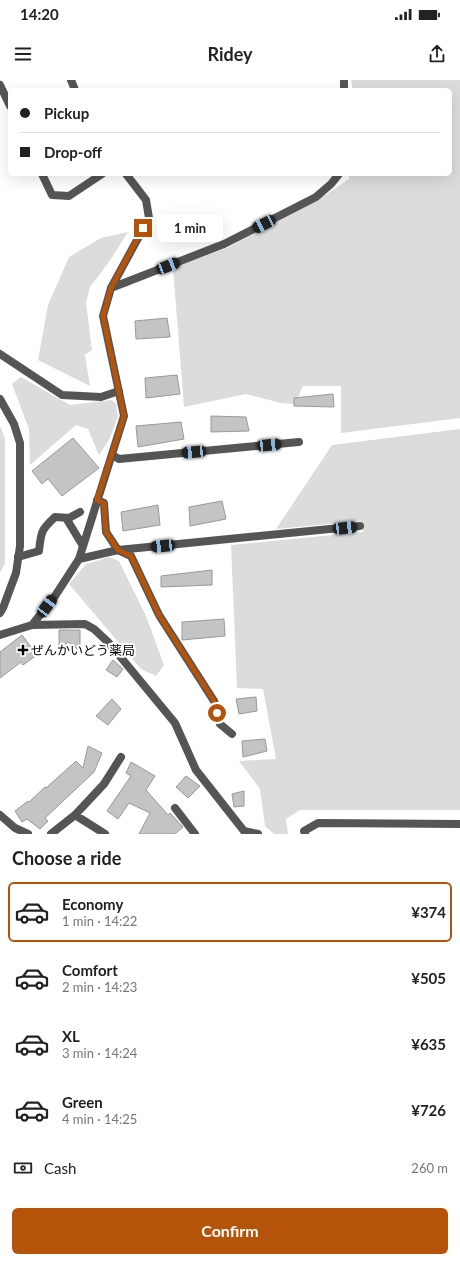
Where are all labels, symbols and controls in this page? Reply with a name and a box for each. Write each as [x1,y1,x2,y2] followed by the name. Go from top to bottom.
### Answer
[20,5,59,23] text: 14:20
[12,43,34,65] icon: menu
[207,43,253,65] text: Ridey
[426,43,448,65] icon: share
[44,104,89,122] text: Pickup
[44,143,102,161] text: Drop-off
[251,213,277,235] car
[157,214,223,242] callout: 1 min
[134,219,152,237] route end
[174,220,206,236] text: 1 min
[155,256,181,276] car
[257,438,281,452] car
[182,445,206,459] car
[332,521,358,535] car
[150,539,176,553] car
[35,593,59,619] car
[31,642,135,658] place label: ぜんかいどう薬局
[18,645,28,655] marker: ぜんかいどう薬局
[208,704,226,722] route start
[12,847,121,869] text: Choose a ride
[14,894,50,930] icon: car
[62,895,123,913] text: Economy
[411,903,446,921] text: ¥374
[62,913,137,929] text: 1 min · 14:22
[14,960,50,996] icon: car
[62,961,118,979] text: Comfort
[411,969,446,987] text: ¥505
[62,979,137,995] text: 2 min · 14:23
[14,1026,50,1062] icon: car
[62,1027,80,1045] text: XL
[411,1035,446,1053] text: ¥635
[62,1045,137,1061] text: 3 min · 14:24
[14,1092,50,1128] icon: car
[62,1093,103,1111] text: Green
[411,1101,446,1119] text: ¥726
[62,1111,137,1127] text: 4 min · 14:25
[12,1157,34,1179] icon: cash
[44,1159,76,1177] text: Cash
[411,1160,448,1176] text: 260 m
[12,1208,448,1254] button: Confirm

